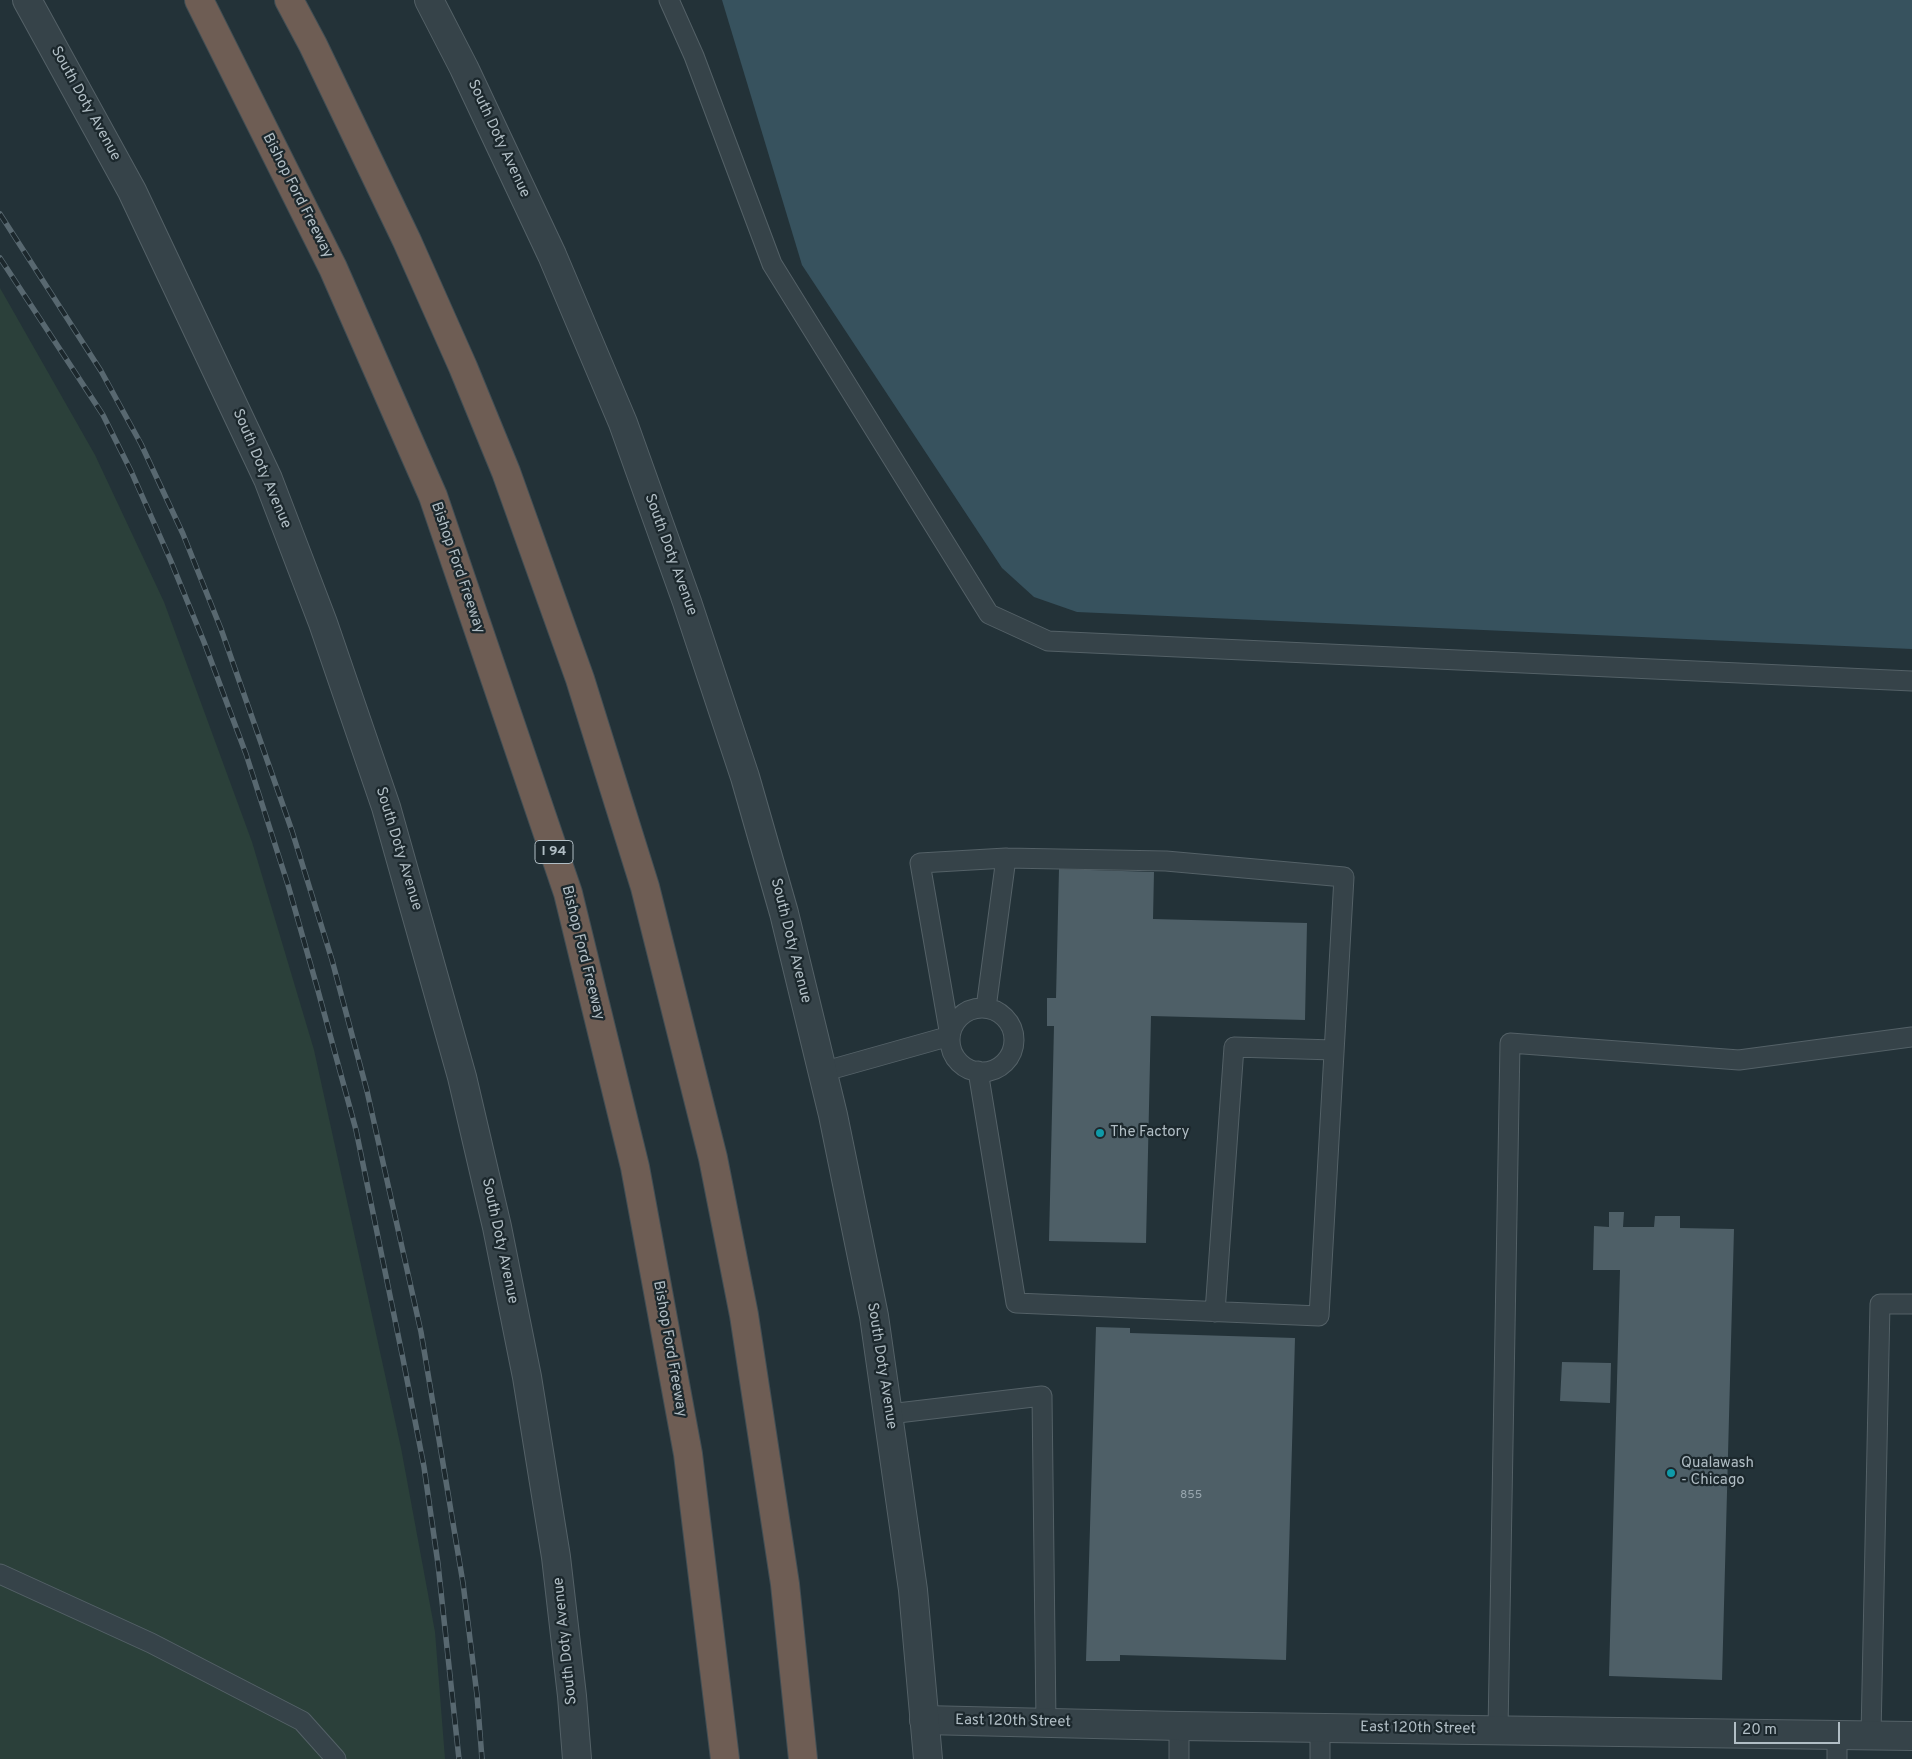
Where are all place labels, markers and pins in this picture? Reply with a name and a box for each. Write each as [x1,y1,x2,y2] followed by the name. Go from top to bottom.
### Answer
[1110,1124,1189,1142] place label: The Factory
[1094,1127,1106,1139] marker: The Factory
[1681,1455,1754,1490] place label: Qualawash - Chicago
[1665,1467,1677,1479] marker: Qualawash - Chicago

